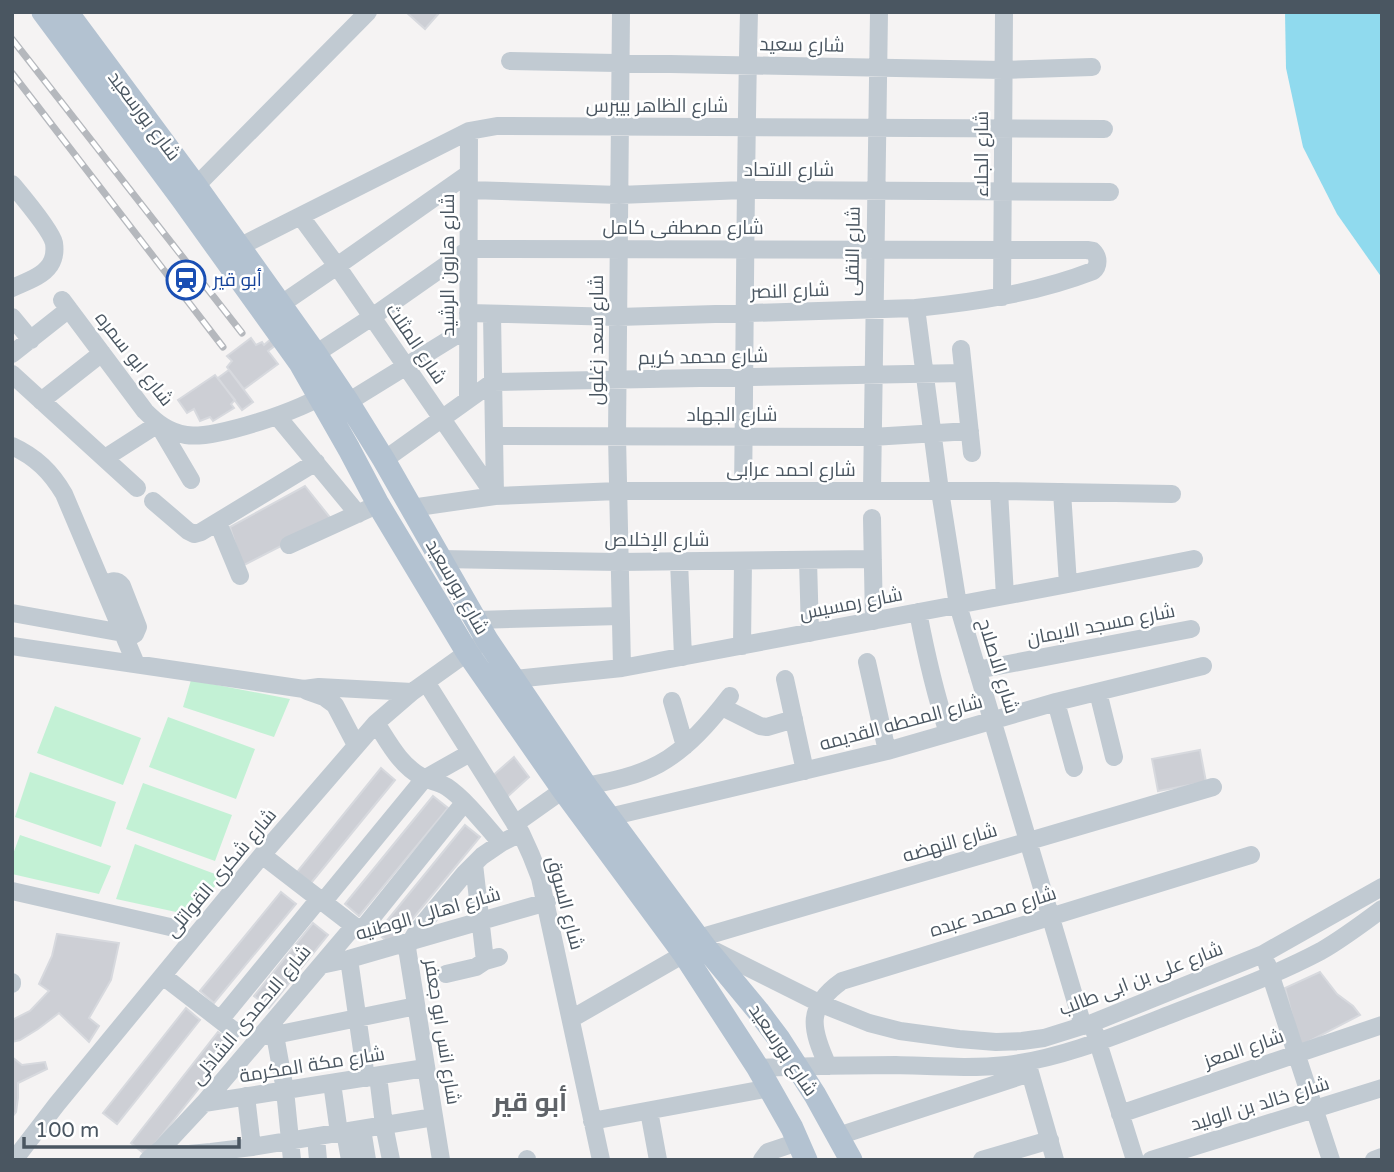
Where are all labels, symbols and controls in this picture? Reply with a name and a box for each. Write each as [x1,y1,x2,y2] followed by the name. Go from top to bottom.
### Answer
[759,33,845,59] street label: شارع سعيد
[102,67,185,166] street label: شارع بورسعيد
[586,95,728,119] street label: شارع الظاهر بيبرس
[971,111,995,197] street label: شارع الجلاء
[744,159,834,183] street label: شارع الاتحاد
[437,194,461,336] street label: شارع هارون الرشيد
[841,206,867,296] street label: شارع النقلى
[602,217,764,241] street label: شارع مصطفى كامل
[165,259,207,301] station icon: أبو قير
[212,268,262,291] place label: أبو قير
[586,275,610,405] street label: شارع سعد زغلول
[749,279,830,305] street label: شارع النصر
[380,300,451,389] street label: شارع المثلث
[89,308,178,412] street label: شارع ابو سمره
[638,345,768,371] street label: شارع محمد كريم
[687,404,777,428] street label: شارع الجهاد
[726,459,856,483] street label: شارع احمد عرابى
[604,529,710,553] street label: شارع الإخلاص
[419,535,493,640] street label: شارع بورسعيد
[798,583,905,627] street label: شارع رمسيس
[1025,600,1177,652] street label: شارع مسجد الايمان
[971,616,1023,717] street label: شارع الاصلاح
[817,691,986,757] street label: شارع المحطه القديمه
[161,804,283,943] street label: شارع شكرى القواتلى
[900,819,1000,869] street label: شارع النهضه
[540,854,588,953] street label: شارع السوق
[927,882,1060,944] street label: شارع محمد عبده
[353,883,503,947] street label: شارع اهالى الوطنيه
[1056,938,1227,1022] street label: شارع على بن ابى طالب
[186,941,317,1091] street label: شارع الاحمدى الشاذلى
[417,957,464,1107] street label: شارع انس ابو جعفر
[742,1000,822,1101] street label: شارع بورسعيد
[1200,1025,1287,1075] street label: شارع المعز
[238,1043,387,1089] street label: شارع مكة المكرمة
[1188,1072,1333,1137] street label: شارع خالد بن الوليد
[492,1085,567,1118] district label: أبو قير
[24,1106,240,1150] scale bar
[35,1118,99,1143] text: 100 m

